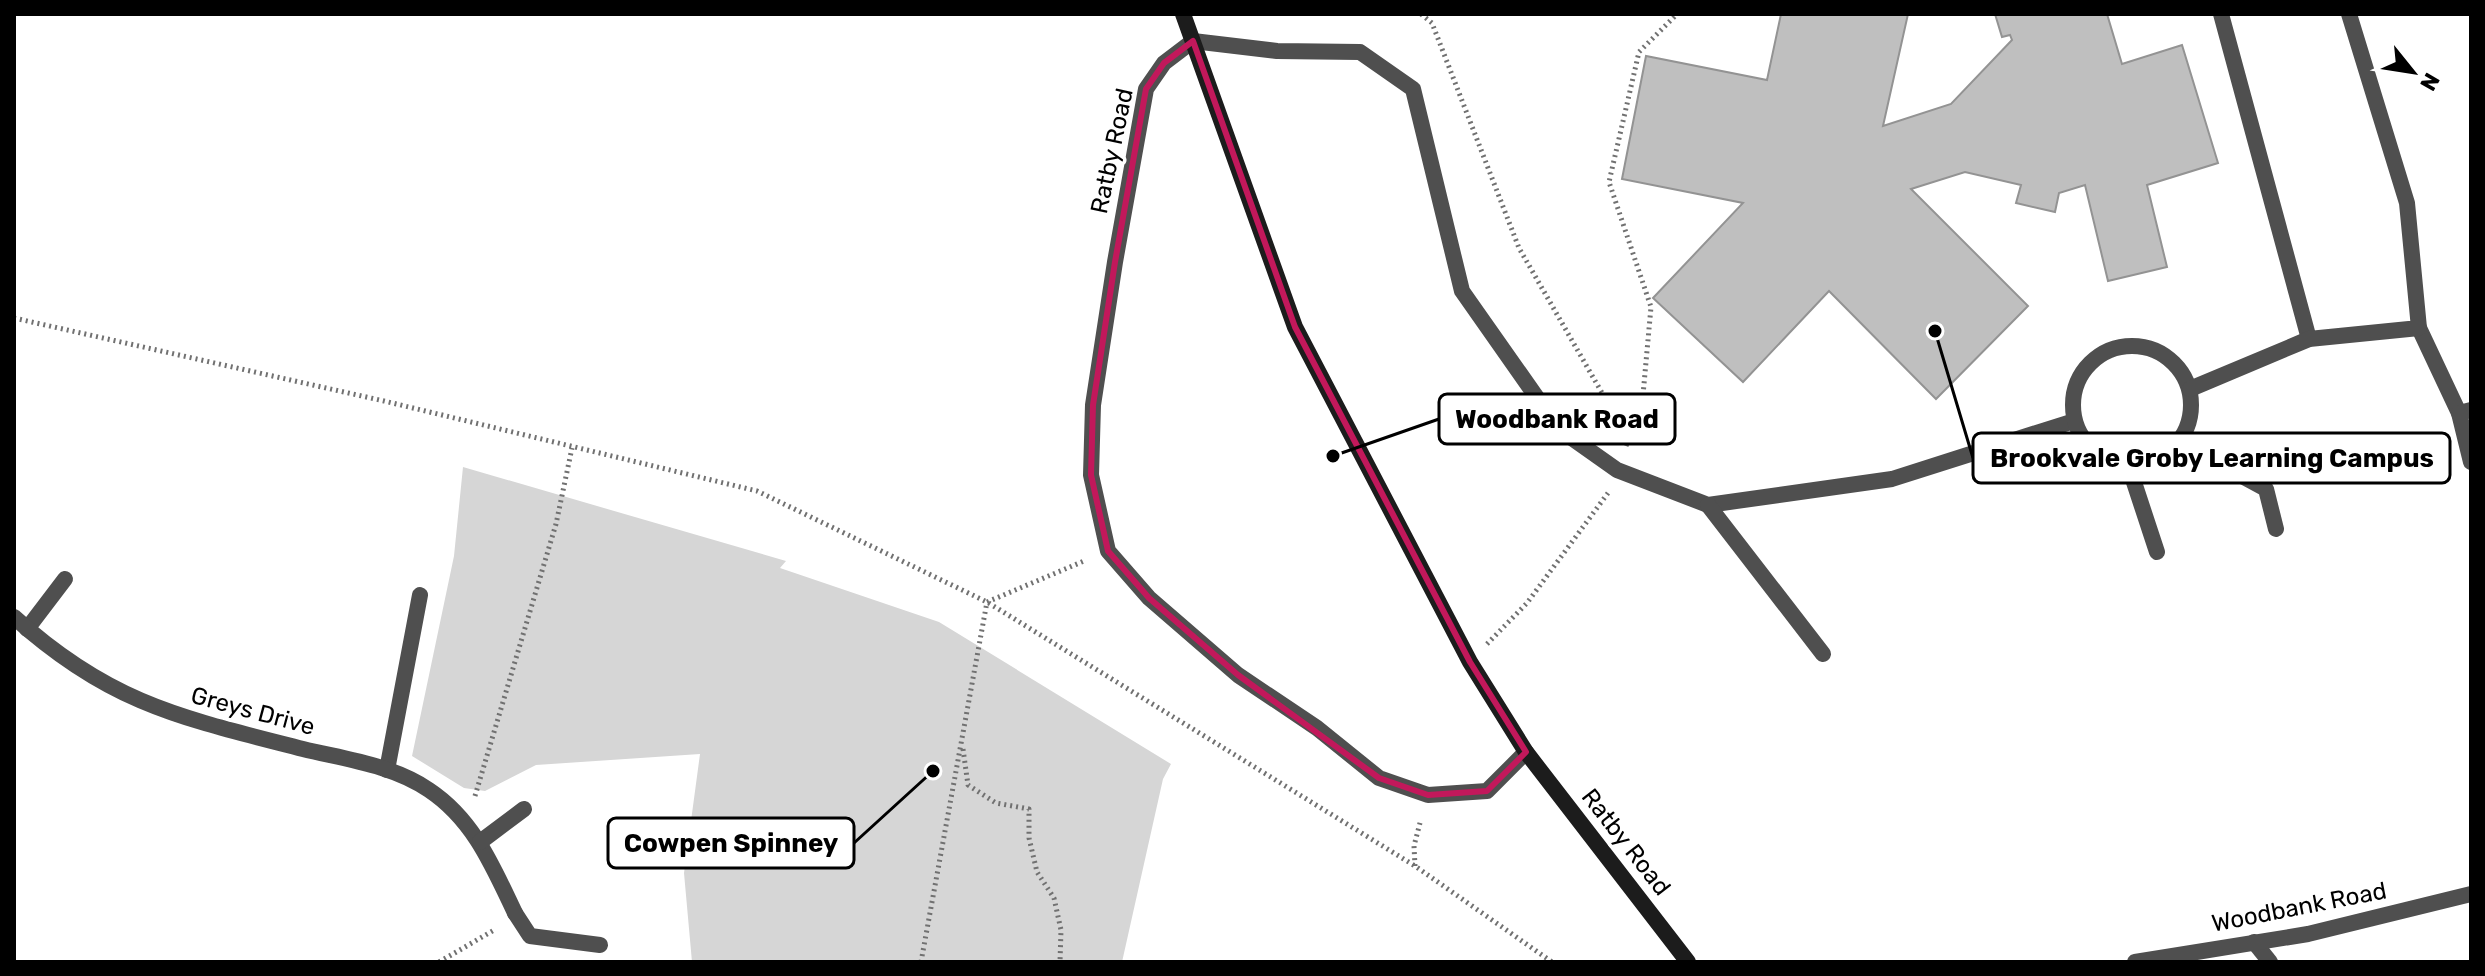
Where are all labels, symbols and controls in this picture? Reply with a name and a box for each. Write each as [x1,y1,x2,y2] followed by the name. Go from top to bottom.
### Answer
[2373,32,2453,112] north arrow
[2414,68,2446,95] text: N
[1085,86,1139,216] street label: Ratby Road
[1439,394,1675,444] callout: Woodbank Road
[1455,404,1659,435] text: Woodbank Road
[1973,433,2450,483] callout: Brookvale Groby Learning Campus
[1990,443,2434,474] text: Brookvale Groby Learning Campus
[188,681,318,741] street label: Greys Drive
[1576,783,1676,901] street label: Ratby Road
[608,818,854,868] callout: Cowpen Spinney
[624,828,839,859] text: Cowpen Spinney
[2209,876,2389,938] street label: Woodbank Road

